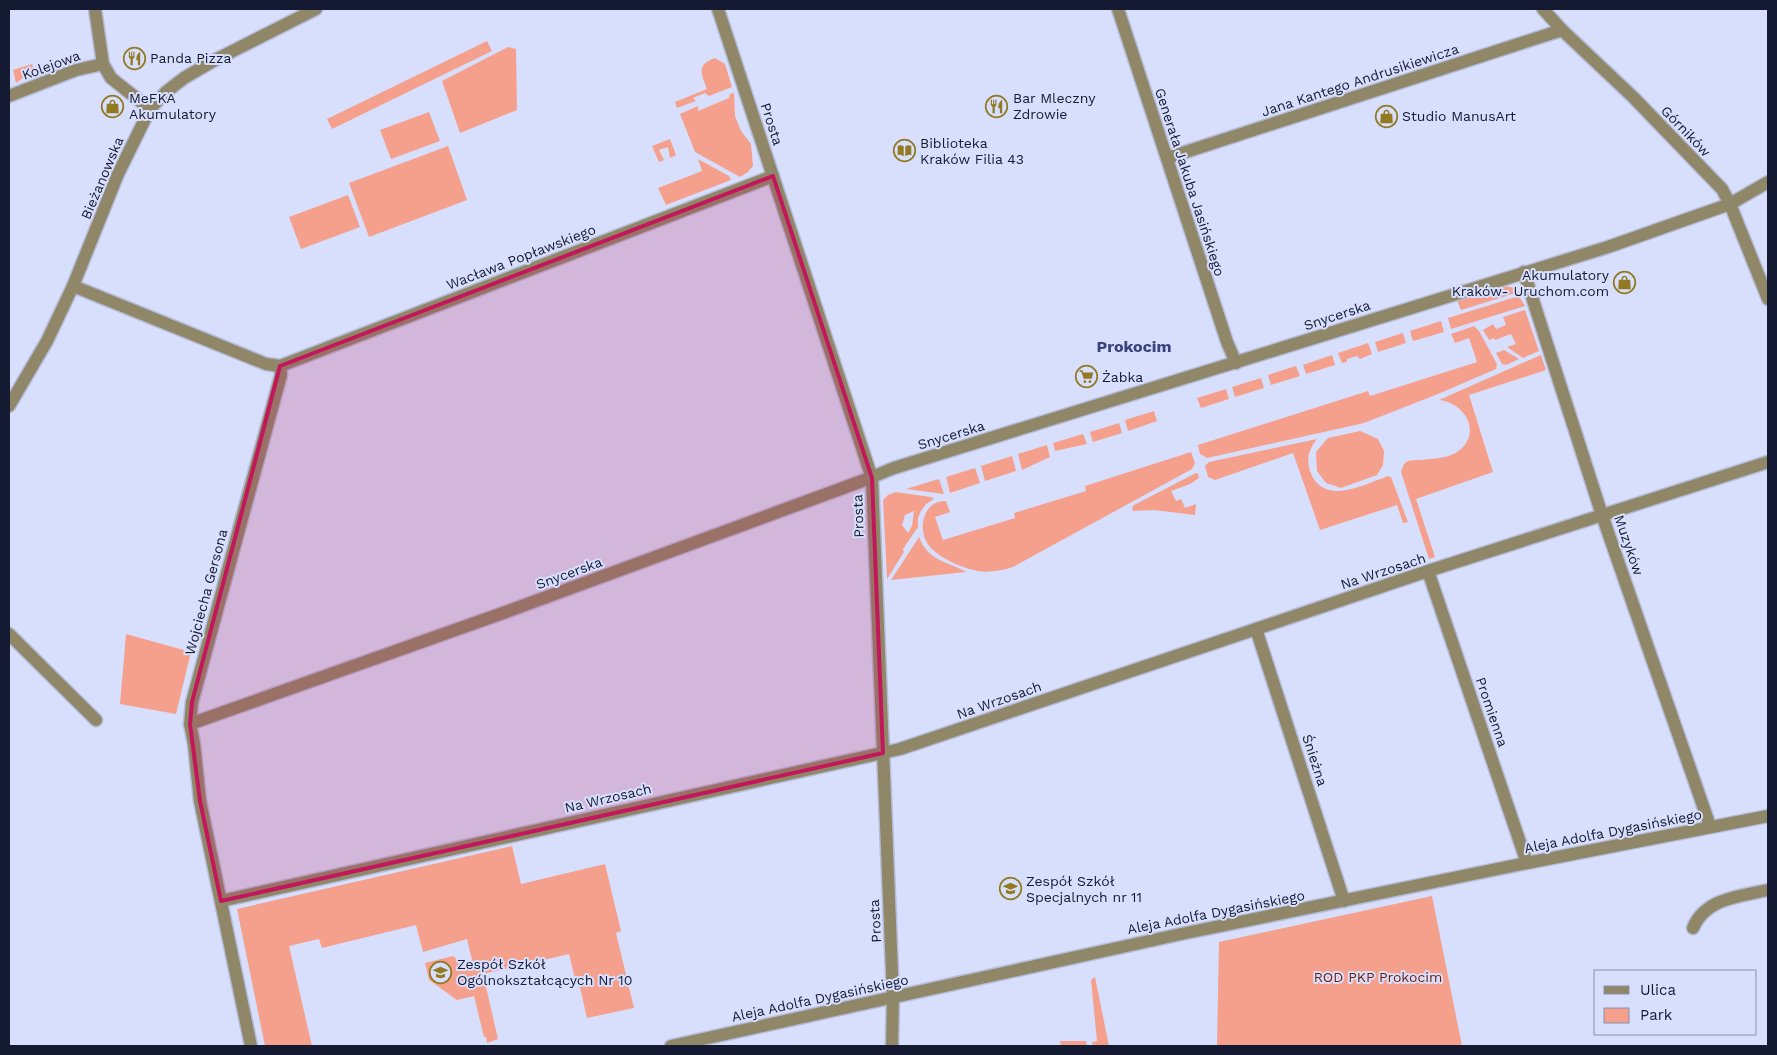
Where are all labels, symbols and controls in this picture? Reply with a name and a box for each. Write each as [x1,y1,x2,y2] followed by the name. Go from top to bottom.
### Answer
[1259,40,1461,120] street label: Jana Kantego Andrusikiewicza
[122,46,146,70] restaurant icon: Panda Pizza
[20,47,82,83] street label: Kolejowa
[150,50,231,66] place label: Panda Pizza
[1152,86,1228,278] street label: Generała Jakuba Jasińskiego
[129,90,217,122] place label: MeFKA Akumulatory
[1013,90,1096,122] place label: Bar Mleczny Zdrowie
[101,94,125,118] shop icon: MeFKA Akumulatory
[985,94,1009,118] restaurant icon: Bar Mleczny Zdrowie
[758,101,786,147] street label: Prosta
[1658,102,1714,160] street label: Górników
[1374,104,1398,128] shop icon: Studio ManusArt
[1402,108,1516,124] place label: Studio ManusArt
[77,134,127,222] street label: Bieżanowska
[920,135,1024,167] place label: Biblioteka Kraków Filia 43
[892,139,916,163] library icon: Biblioteka Kraków Filia 43
[444,221,598,293] street label: Wacława Popławskiego
[1452,267,1610,299] place label: Akumulatory Kraków- Uruchom.com
[1613,271,1637,295] shop icon: Akumulatory Kraków- Uruchom.com
[1302,297,1372,333] street label: Snycerska
[1097,337,1171,356] district label: Prokocim
[1074,365,1098,389] supermarket icon: Żabka
[1102,369,1143,385] place label: Żabka
[916,417,986,453] street label: Snycerska
[849,494,867,538] street label: Prosta
[1611,513,1647,578] street label: Muzyków
[181,527,231,657] street label: Wojciecha Gersona
[1338,550,1428,592] street label: Na Wrzosach
[534,554,604,592] street label: Snycerska
[1473,675,1511,749] street label: Promienna
[954,678,1044,722] street label: Na Wrzosach
[1299,732,1331,788] street label: Śnieżna
[563,780,653,816] street label: Na Wrzosach
[1523,806,1703,856] street label: Aleja Adolfa Dygasińskiego
[1026,873,1142,905] place label: Zespół Szkół Specjalnych nr 11
[998,877,1022,901] school or university icon: Zespół Szkół Specjalnych nr 11
[1126,887,1306,937] street label: Aleja Adolfa Dygasińskiego
[866,899,884,943] street label: Prosta
[457,956,632,988] place label: Zespół Szkół Ogólnokształcących Nr 10
[429,960,453,984] school or university icon: Zespół Szkół Ogólnokształcących Nr 10
[1314,969,1442,985] park label: ROD PKP Prokocim
[1594,970,1757,1035] legend
[730,971,910,1025] street label: Aleja Adolfa Dygasińskiego
[1640,981,1677,999] text: Ulica
[1640,1006,1673,1024] text: Park

